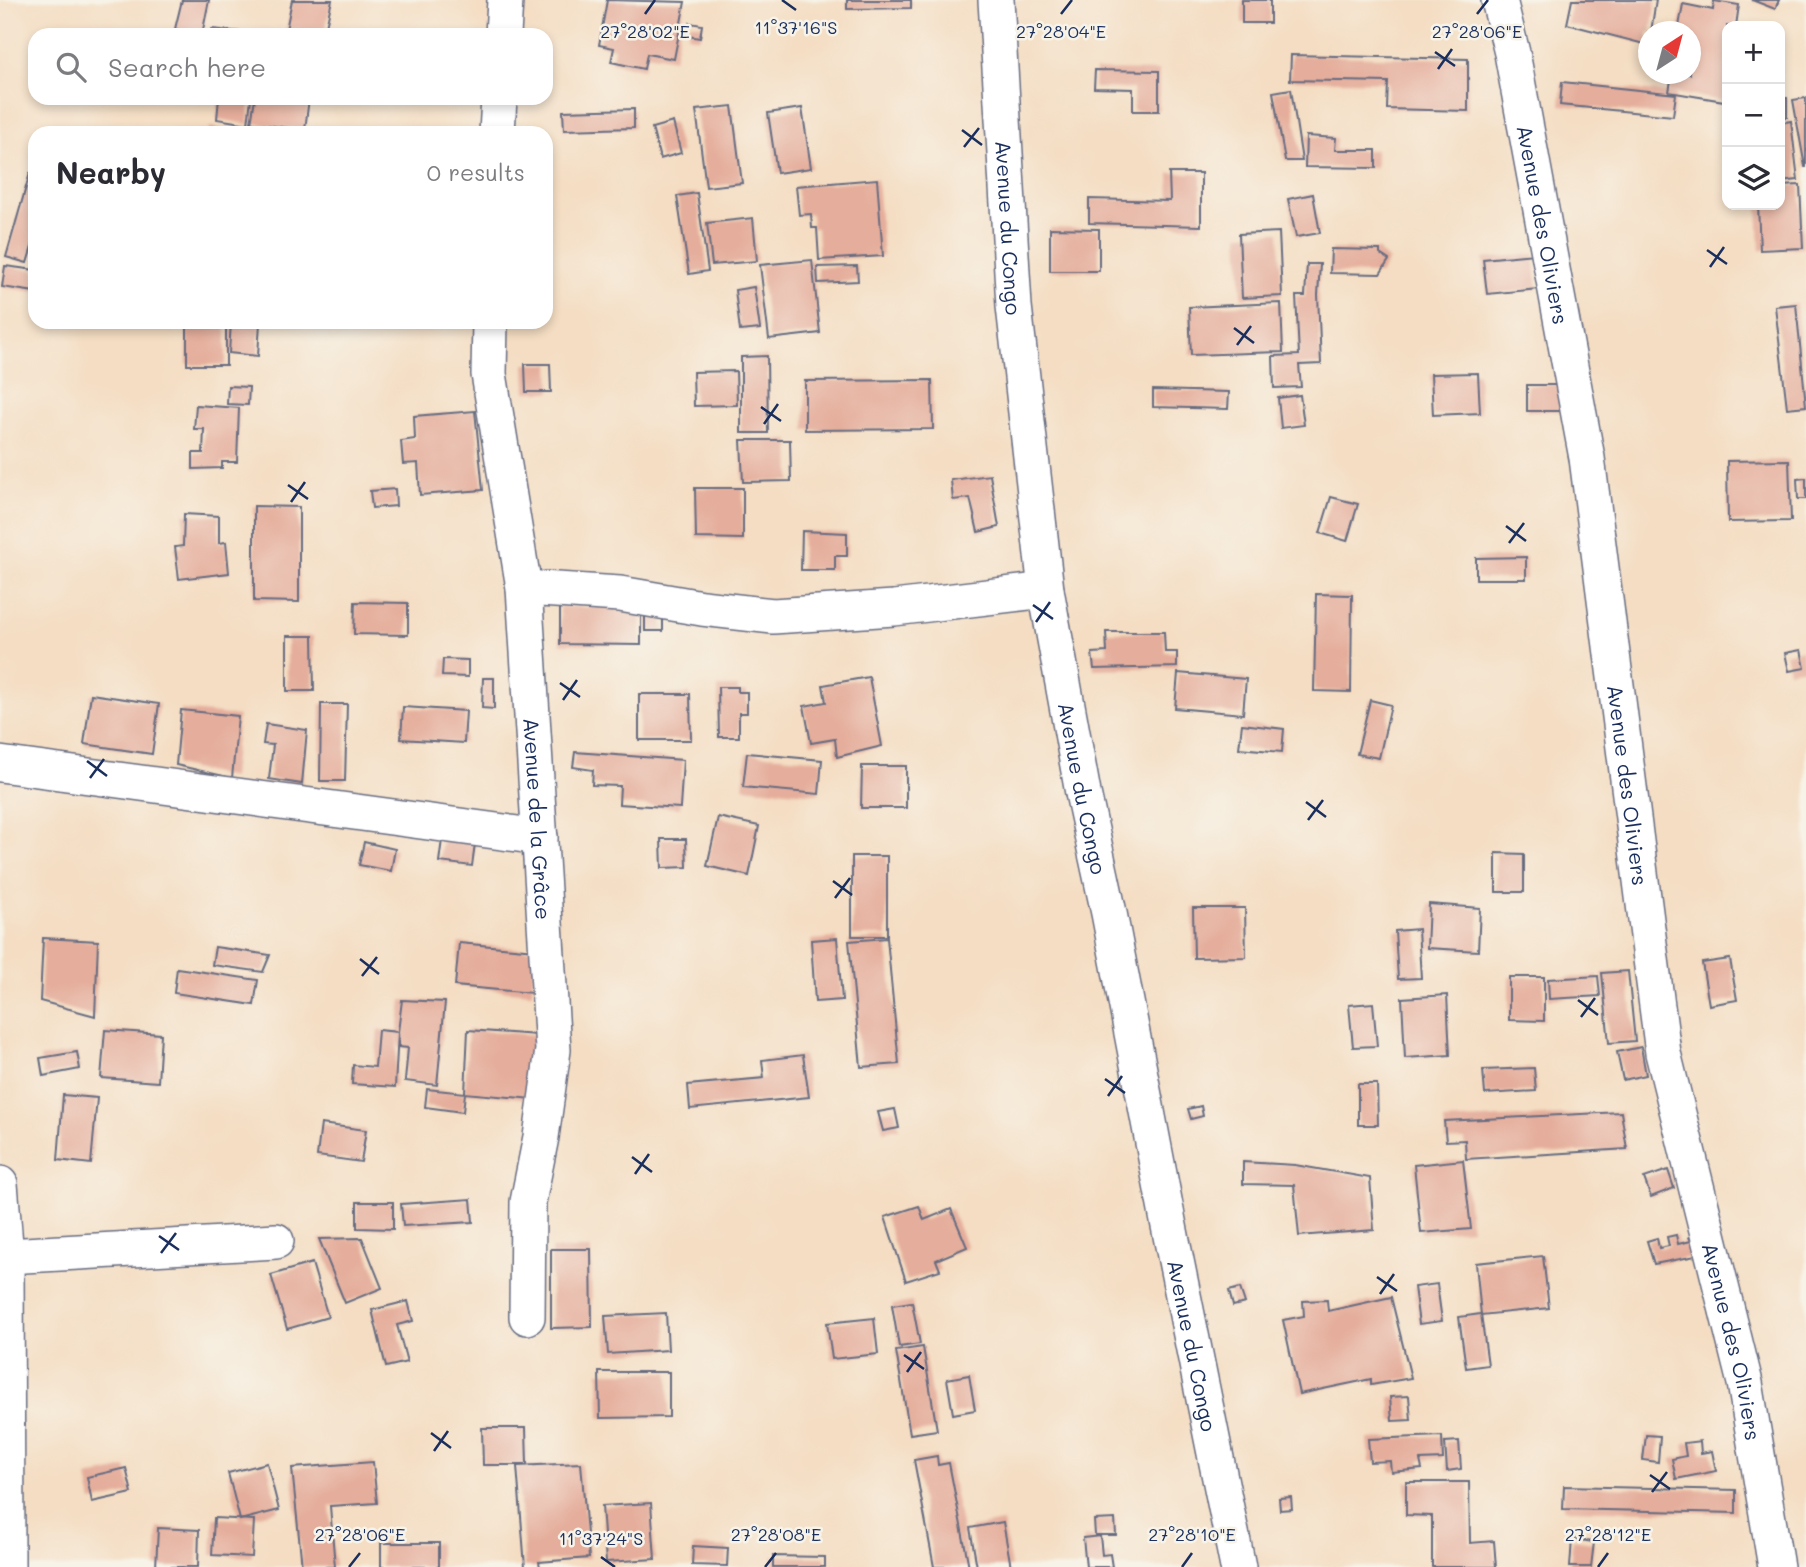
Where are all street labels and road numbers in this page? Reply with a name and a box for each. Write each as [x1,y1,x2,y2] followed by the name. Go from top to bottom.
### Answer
[1512,123,1575,326] street label: Avenue des Oliviers
[991,140,1028,316] street label: Avenue du Congo
[1603,683,1655,887] street label: Avenue des Oliviers
[1053,700,1114,877] street label: Avenue du Congo
[519,717,558,920] street label: Avenue de la Grâce
[1697,1239,1768,1442] street label: Avenue des Oliviers
[1163,1257,1224,1434] street label: Avenue du Congo

